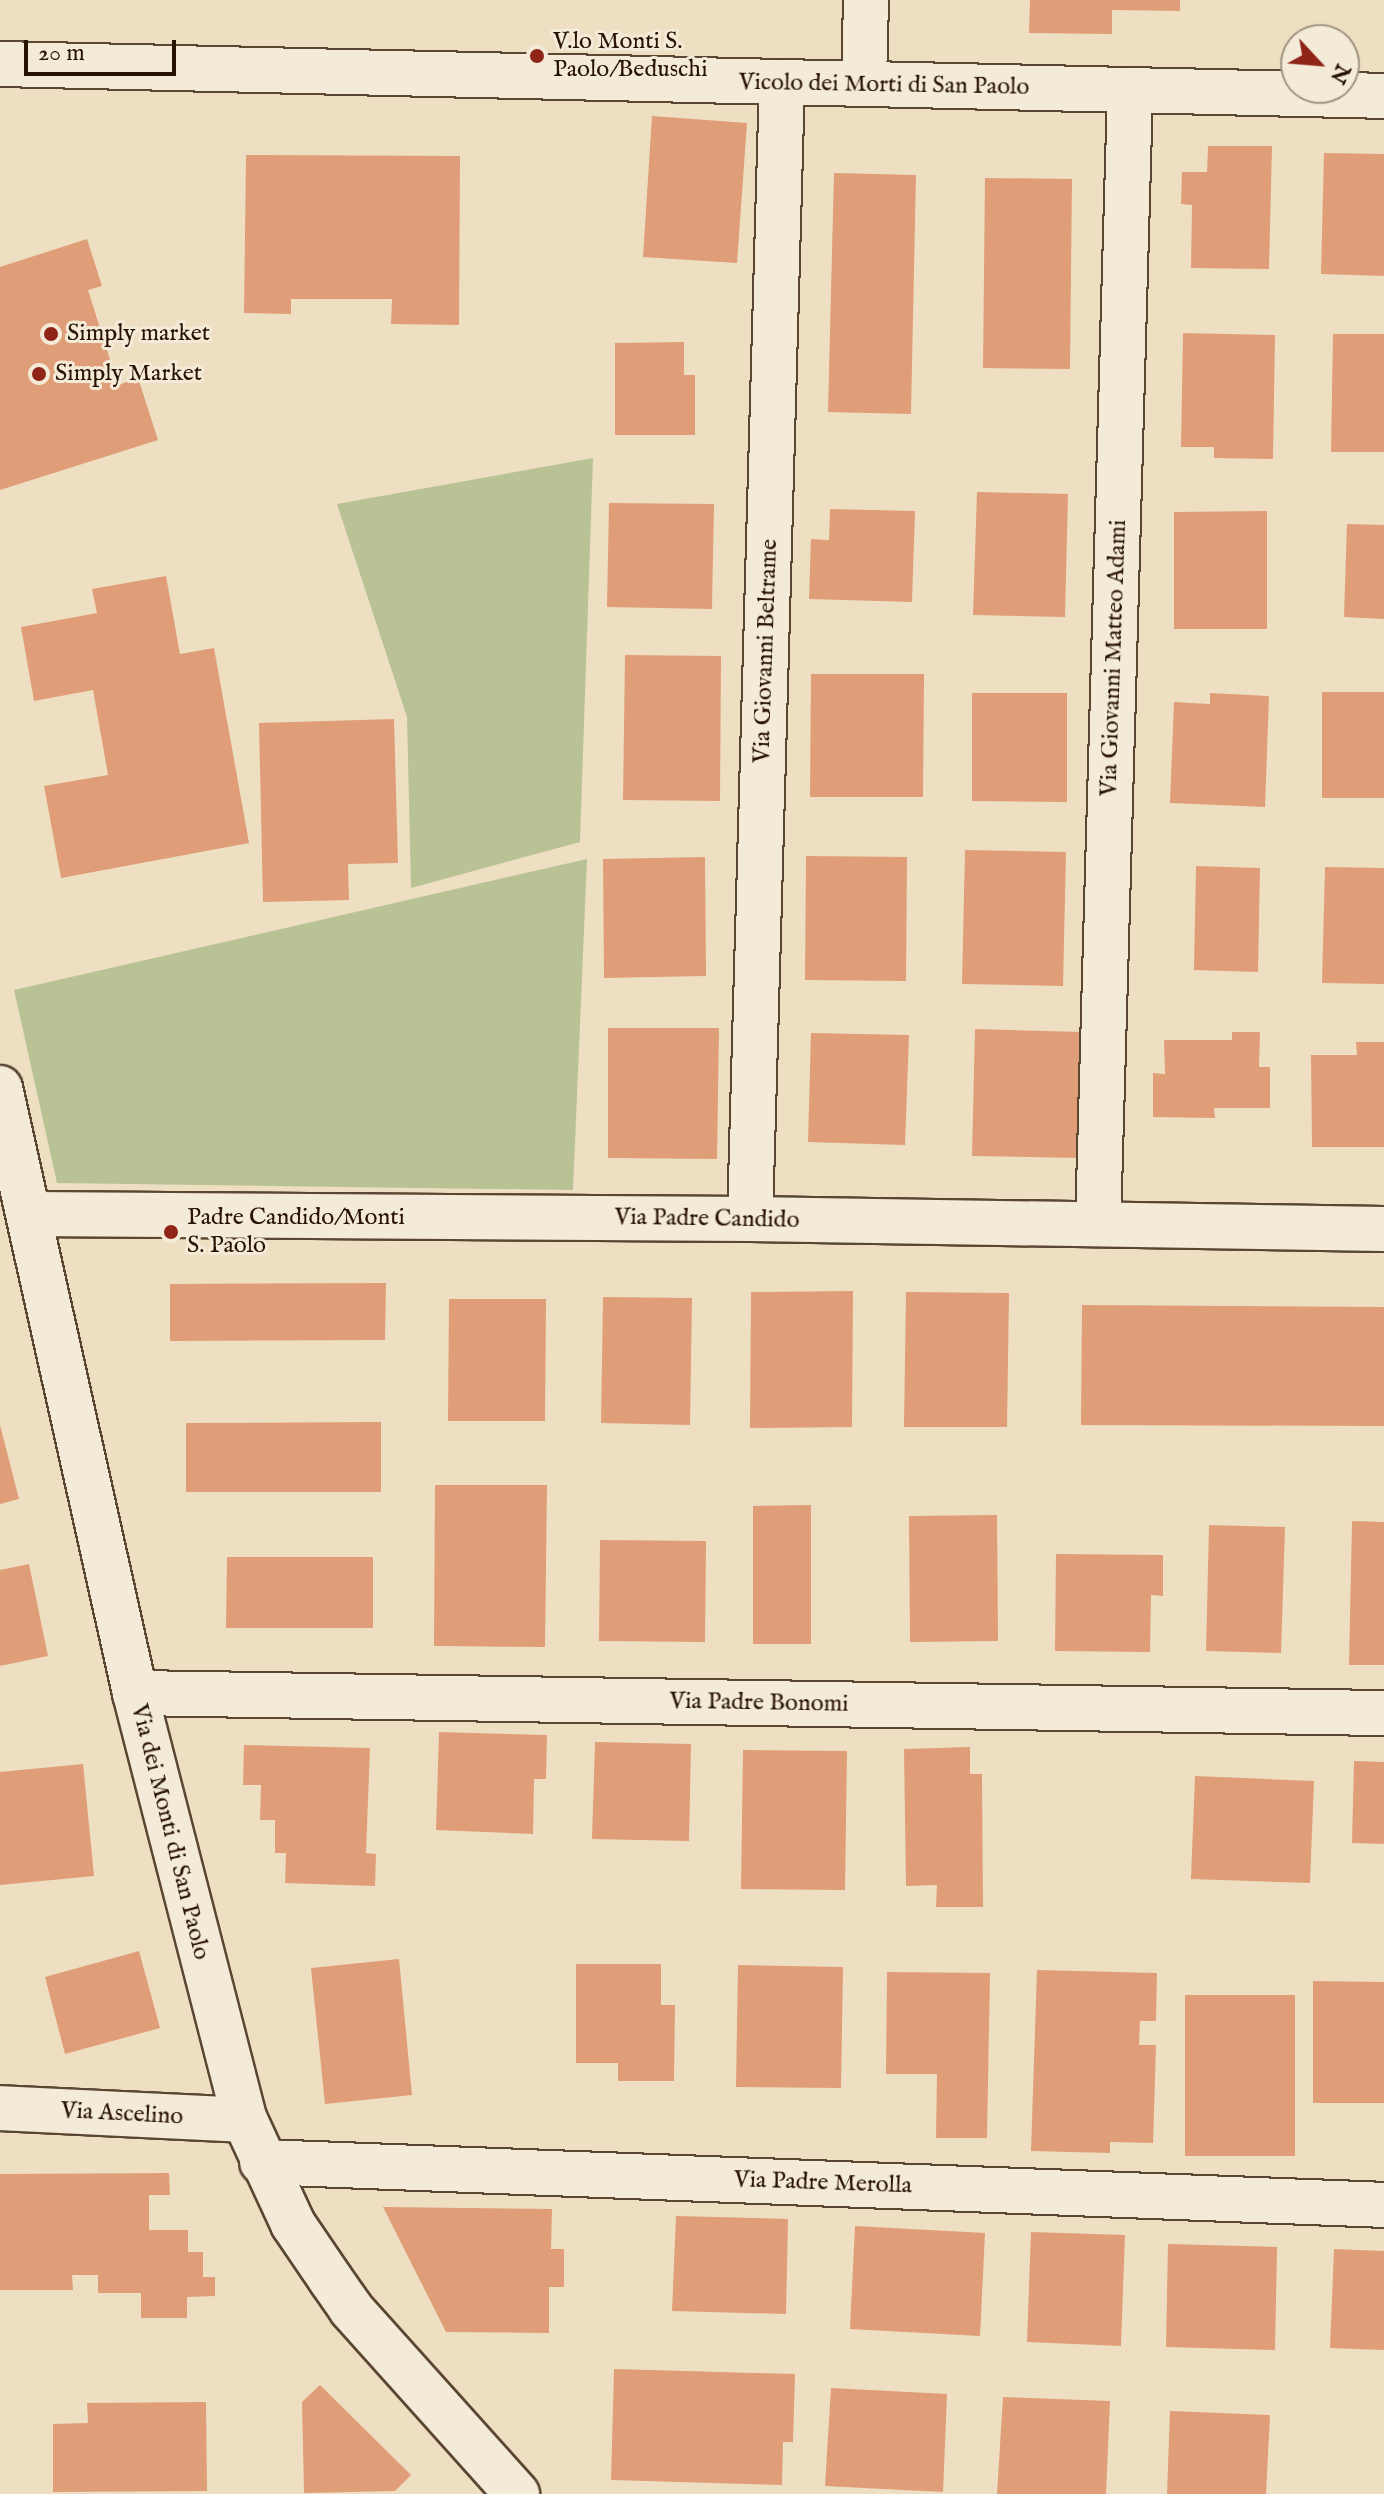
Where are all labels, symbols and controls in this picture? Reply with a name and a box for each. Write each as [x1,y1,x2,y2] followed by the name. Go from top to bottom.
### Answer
[28,24,180,74] scale bar
[1280,24,1360,104] north arrow
[553,28,708,84] place label: V.lo Monti S. Paolo/Beduschi
[38,38,85,69] text: 20 m
[528,47,546,65] marker: V.lo Monti S. Paolo/Beduschi
[1323,59,1357,88] text: N
[738,68,1030,102] street label: Vicolo dei Morti di San Paolo
[67,320,210,348] place label: Simply market
[42,325,60,343] marker: Simply market
[55,360,202,388] place label: Simply Market
[30,365,48,383] marker: Simply Market
[1095,519,1133,797] street label: Via Giovanni Matteo Adami
[748,538,784,764] street label: Via Giovanni Beltrame
[614,1203,800,1235] street label: Via Padre Candido
[187,1204,405,1260] place label: Padre Candido/Monti S. Paolo
[162,1223,180,1241] marker: Padre Candido/Monti S. Paolo
[669,1687,849,1719] street label: Via Padre Bonomi
[124,1701,216,1963] street label: Via dei Monti di San Paolo
[60,2096,184,2132] street label: Via Ascelino
[733,2165,913,2201] street label: Via Padre Merolla

